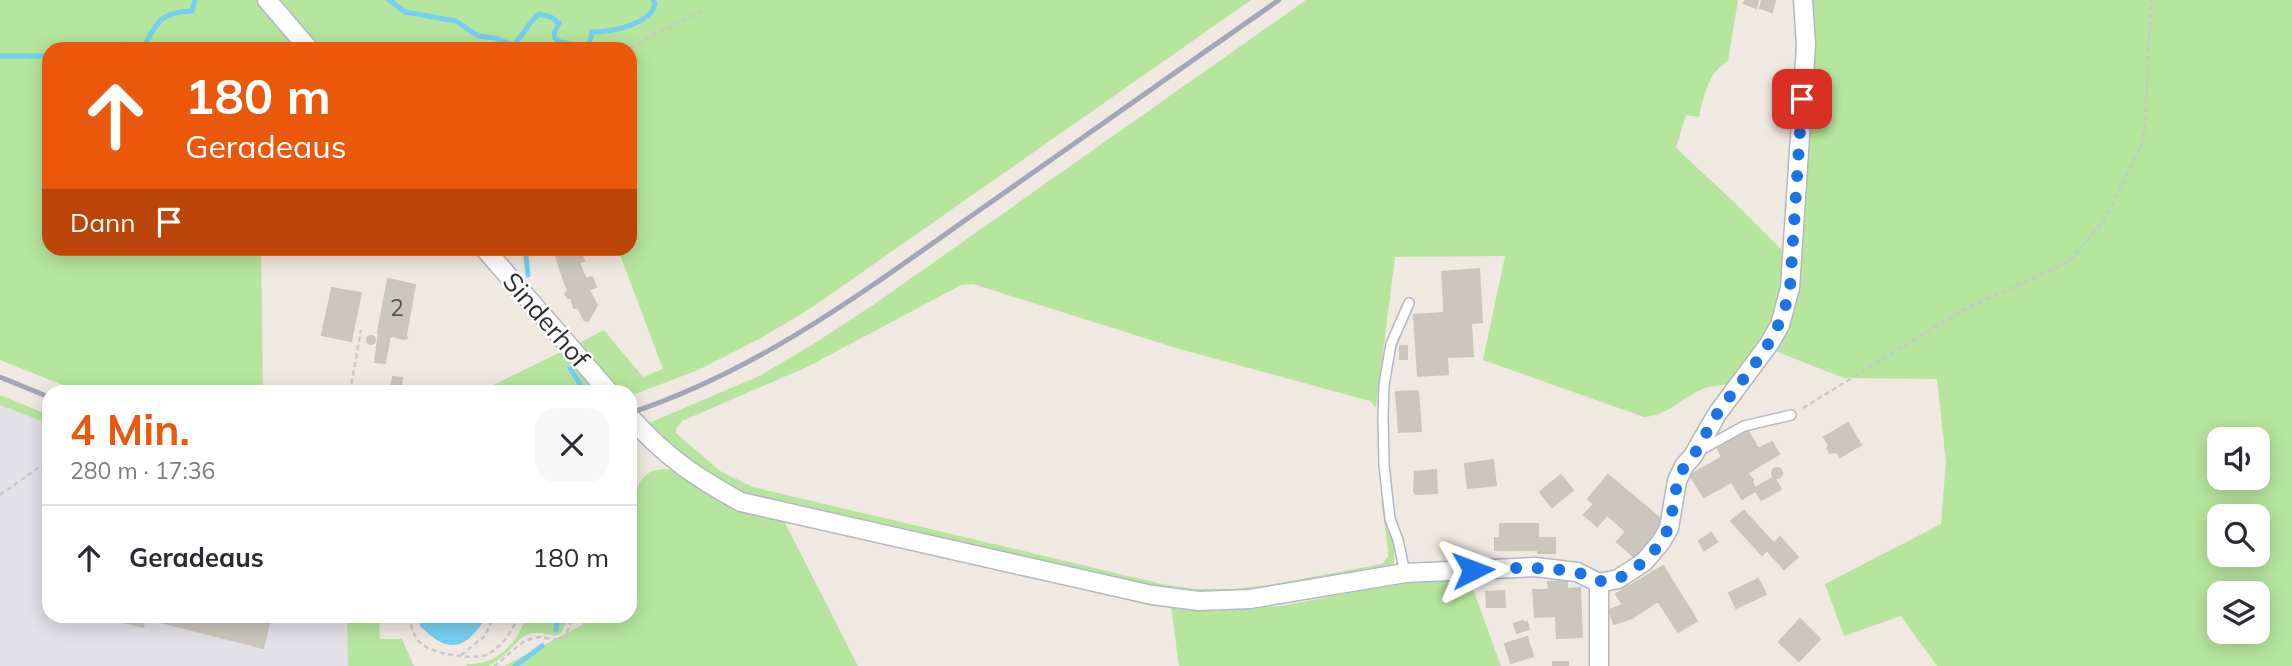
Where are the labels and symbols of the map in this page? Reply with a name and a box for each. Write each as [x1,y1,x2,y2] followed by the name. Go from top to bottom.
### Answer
[1772,69,1832,129] pin
[496,265,598,375] street label: Sinderhof
[390,293,404,322] house number: 2
[1436,533,1510,607] position arrow

